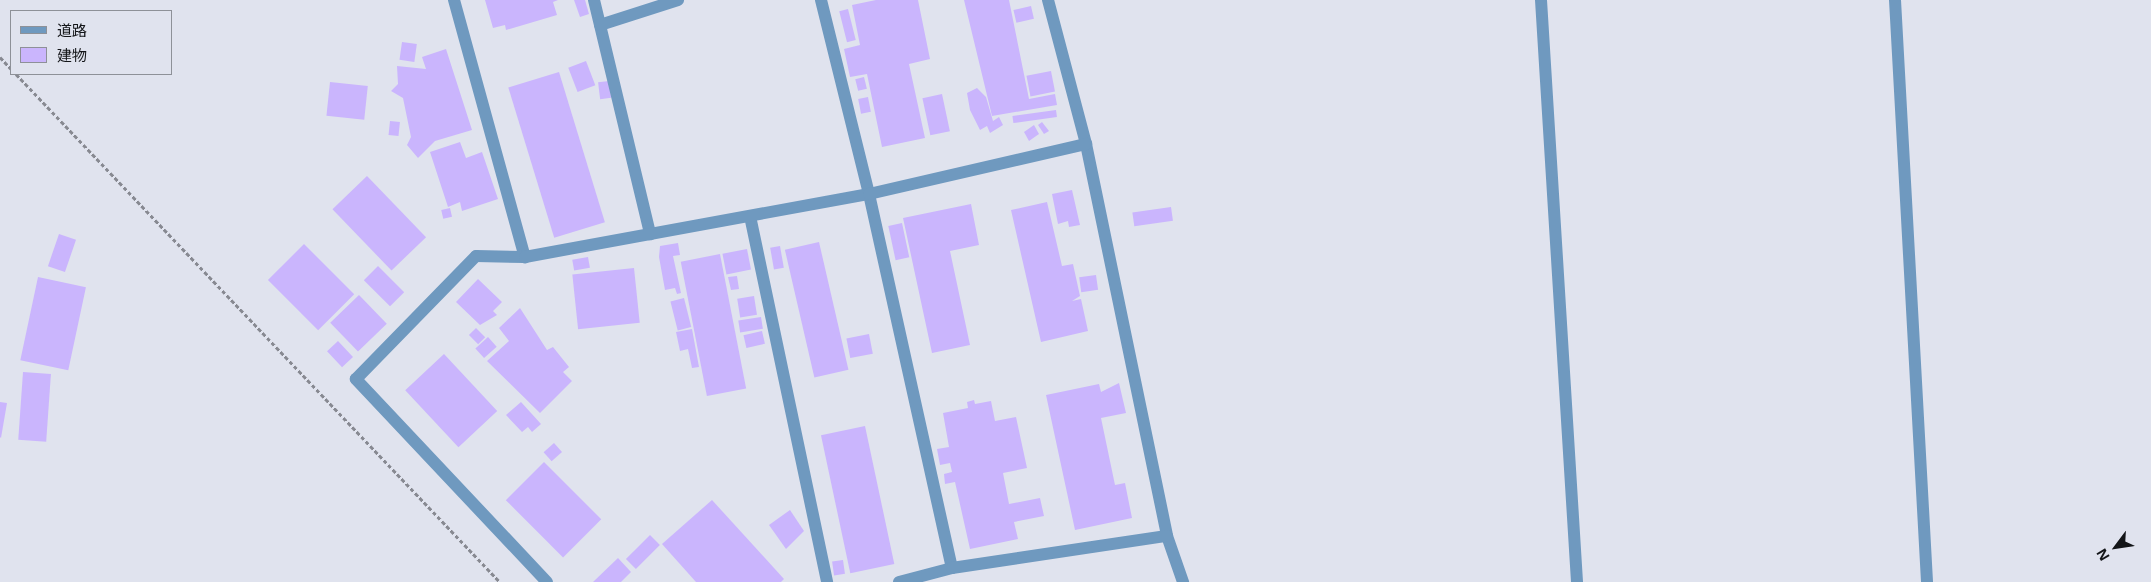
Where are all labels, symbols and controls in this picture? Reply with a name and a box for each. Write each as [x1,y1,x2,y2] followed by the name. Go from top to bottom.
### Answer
[10,10,172,75] legend
[57,20,87,40] text: 道路
[57,45,87,65] text: 建物
[2091,522,2141,572] north arrow
[2092,545,2114,565] text: N

